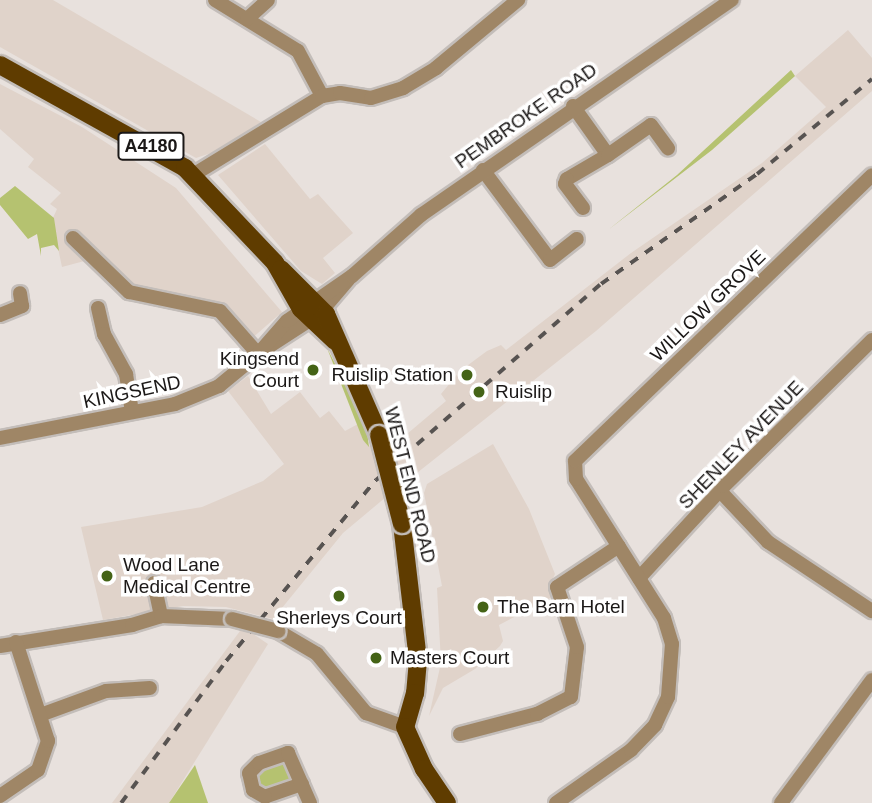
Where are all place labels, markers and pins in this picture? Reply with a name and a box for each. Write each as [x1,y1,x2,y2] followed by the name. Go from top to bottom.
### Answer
[220,348,299,392] place label: Kingsend Court
[305,362,321,378] marker: Kingsend Court
[332,364,453,386] place label: Ruislip Station
[459,367,475,383] marker: Ruislip Station
[495,381,552,403] place label: Ruislip
[469,382,489,402] marker: Ruislip
[123,554,251,598] place label: Wood Lane Medical Centre
[97,566,117,586] marker: Wood Lane Medical Centre
[331,588,347,604] marker: Sherleys Court
[497,596,625,618] place label: The Barn Hotel
[475,599,491,615] marker: The Barn Hotel
[276,607,402,629] place label: Sherleys Court
[390,647,509,669] place label: Masters Court
[368,650,384,666] marker: Masters Court

